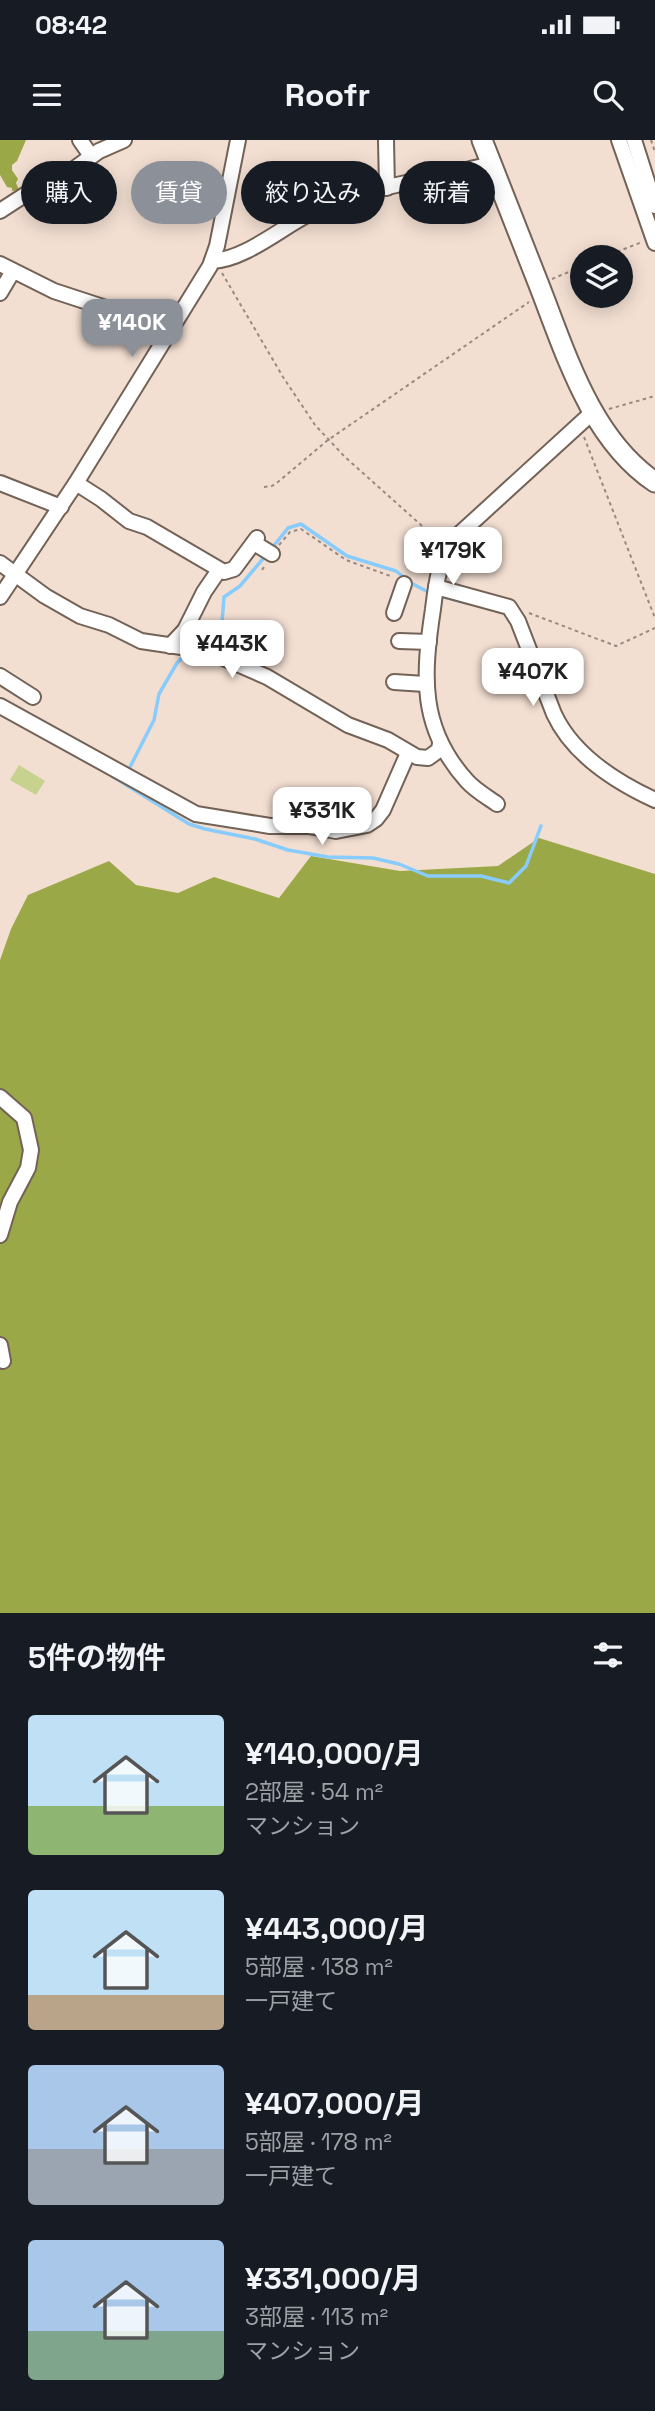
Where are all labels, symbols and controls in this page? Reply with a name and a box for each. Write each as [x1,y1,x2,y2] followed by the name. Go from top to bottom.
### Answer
[35,8,107,42] text: 08:42
[285,75,370,115] text: Roofr
[28,76,66,114] icon: menu
[589,76,627,114] icon: search
[21,161,117,224] chip: 購入
[131,161,227,224] chip: 賃貸
[241,161,385,224] chip: 絞り込み
[399,161,495,224] chip: 新着
[570,245,633,308] map controls
[570,245,633,308] button: layers
[83,300,181,359] pin: ¥140K
[98,307,166,337] text: ¥140K
[404,528,502,587] pin: ¥179K
[420,535,486,565] text: ¥179K
[183,620,281,680] pin: ¥443K
[196,628,268,658] text: ¥443K
[484,648,582,708] pin: ¥407K
[498,656,568,686] text: ¥407K
[273,788,371,847] pin: ¥331K
[289,795,355,825] text: ¥331K
[589,1636,627,1674] icon: filters
[28,1638,166,1677] text: 5件の物件
[245,1734,424,1773] text: ¥140,000/月
[84,1743,168,1827] icon: home
[245,1777,383,1807] text: 2部屋 · 54 m²
[245,1811,360,1841] text: マンション
[245,1909,428,1948] text: ¥443,000/月
[84,1918,168,2002] icon: home
[245,1952,393,1982] text: 5部屋 · 138 m²
[245,1986,337,2016] text: 一戸建て
[245,2084,425,2123] text: ¥407,000/月
[84,2093,168,2177] icon: home
[245,2127,392,2157] text: 5部屋 · 178 m²
[245,2161,337,2191] text: 一戸建て
[245,2259,422,2298] text: ¥331,000/月
[84,2268,168,2352] icon: home
[245,2302,388,2332] text: 3部屋 · 113 m²
[245,2336,360,2366] text: マンション

